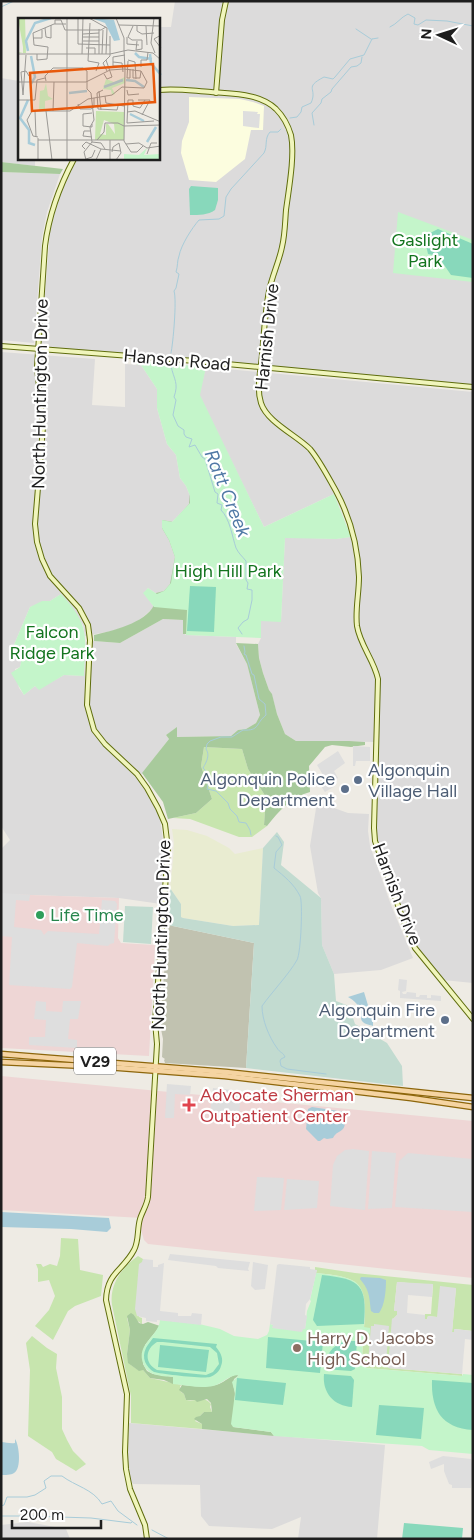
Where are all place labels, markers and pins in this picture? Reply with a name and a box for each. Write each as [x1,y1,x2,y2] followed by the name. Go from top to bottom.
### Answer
[368,759,457,802] place label: Algonquin Village Hall
[200,768,335,811] place label: Algonquin Police Department
[352,774,364,786] marker: Algonquin Village Hall
[339,783,351,795] marker: Algonquin Police Department
[50,904,124,926] place label: Life Time
[34,909,46,921] marker: Life Time
[319,999,435,1042] place label: Algonquin Fire Department
[439,1014,451,1026] marker: Algonquin Fire Department
[200,1084,354,1127] place label: Advocate Sherman Outpatient Center
[182,1098,196,1112] marker: Advocate Sherman Outpatient Center
[307,1327,434,1370] place label: Harry D. Jacobs High School
[291,1342,303,1354] marker: Harry D. Jacobs High School

